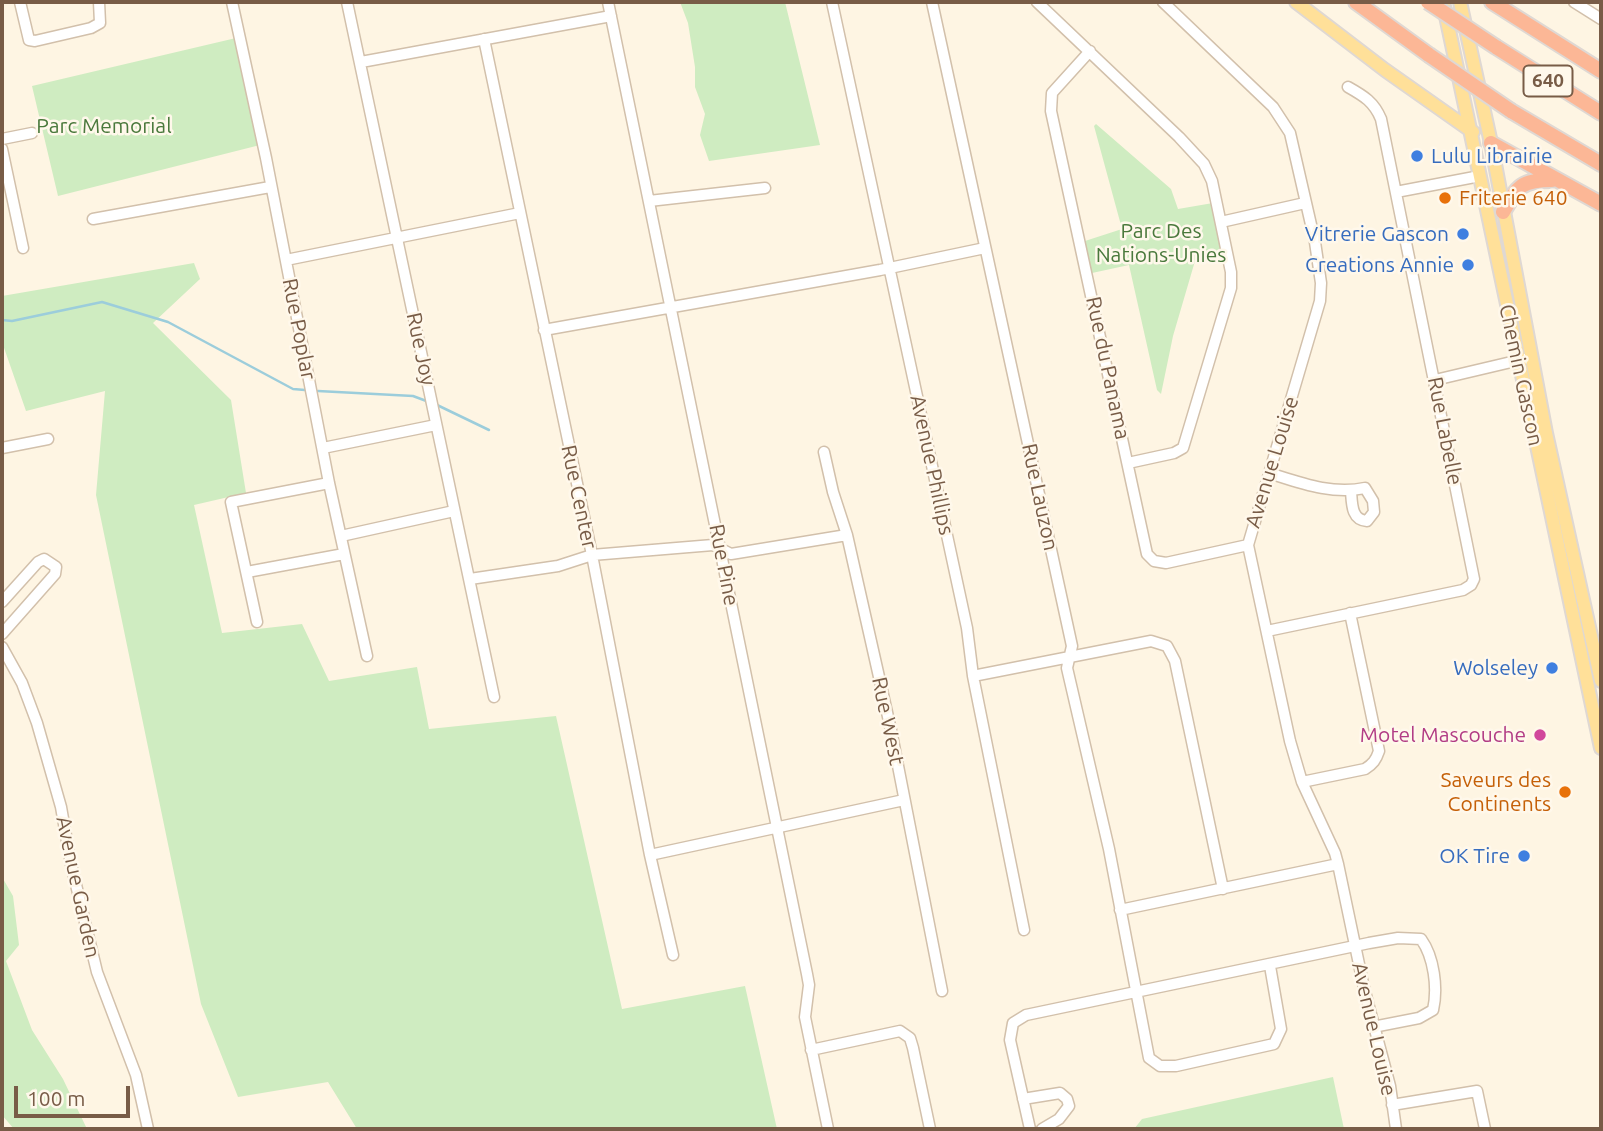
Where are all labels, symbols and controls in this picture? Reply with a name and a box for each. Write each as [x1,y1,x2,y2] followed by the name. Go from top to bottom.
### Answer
[1524,66,1572,96] road number: 640
[36,113,172,139] park label: Parc Memorial
[1431,143,1553,169] place label: Lulu Librairie
[1409,148,1425,164] marker: Lulu Librairie
[1459,185,1568,211] place label: Friterie 640
[1437,190,1453,206] marker: Friterie 640
[1096,218,1226,268] park label: Parc Des Nations-Unies
[1305,221,1449,247] place label: Vitrerie Gascon
[1455,226,1471,242] marker: Vitrerie Gascon
[1305,252,1454,278] place label: Creations Annie
[1460,257,1476,273] marker: Creations Annie
[277,276,321,382] street label: Rue Poplar
[1081,294,1135,442] street label: Rue du Panama
[1494,302,1548,448] street label: Chemin Gascon
[401,310,441,388] street label: Rue Joy
[1422,375,1468,487] street label: Rue Labelle
[905,393,959,537] street label: Avenue Phillips
[1240,393,1304,531] street label: Avenue Louise
[1016,441,1064,553] street label: Rue Lauzon
[556,443,602,551] street label: Rue Center
[704,522,744,608] street label: Rue Pine
[1453,655,1538,681] place label: Wolseley
[1544,660,1560,676] marker: Wolseley
[866,675,910,767] street label: Rue West
[1360,722,1526,748] place label: Motel Mascouche
[1532,727,1548,743] marker: Motel Mascouche
[1441,767,1551,817] place label: Saveurs des Continents
[1557,784,1573,800] marker: Saveurs des Continents
[51,814,105,960] street label: Avenue Garden
[1439,843,1510,869] place label: OK Tire
[1516,848,1532,864] marker: OK Tire
[1346,960,1402,1098] street label: Avenue Louise
[18,1072,133,1116] scale bar
[27,1086,85,1110] text: 100 m

